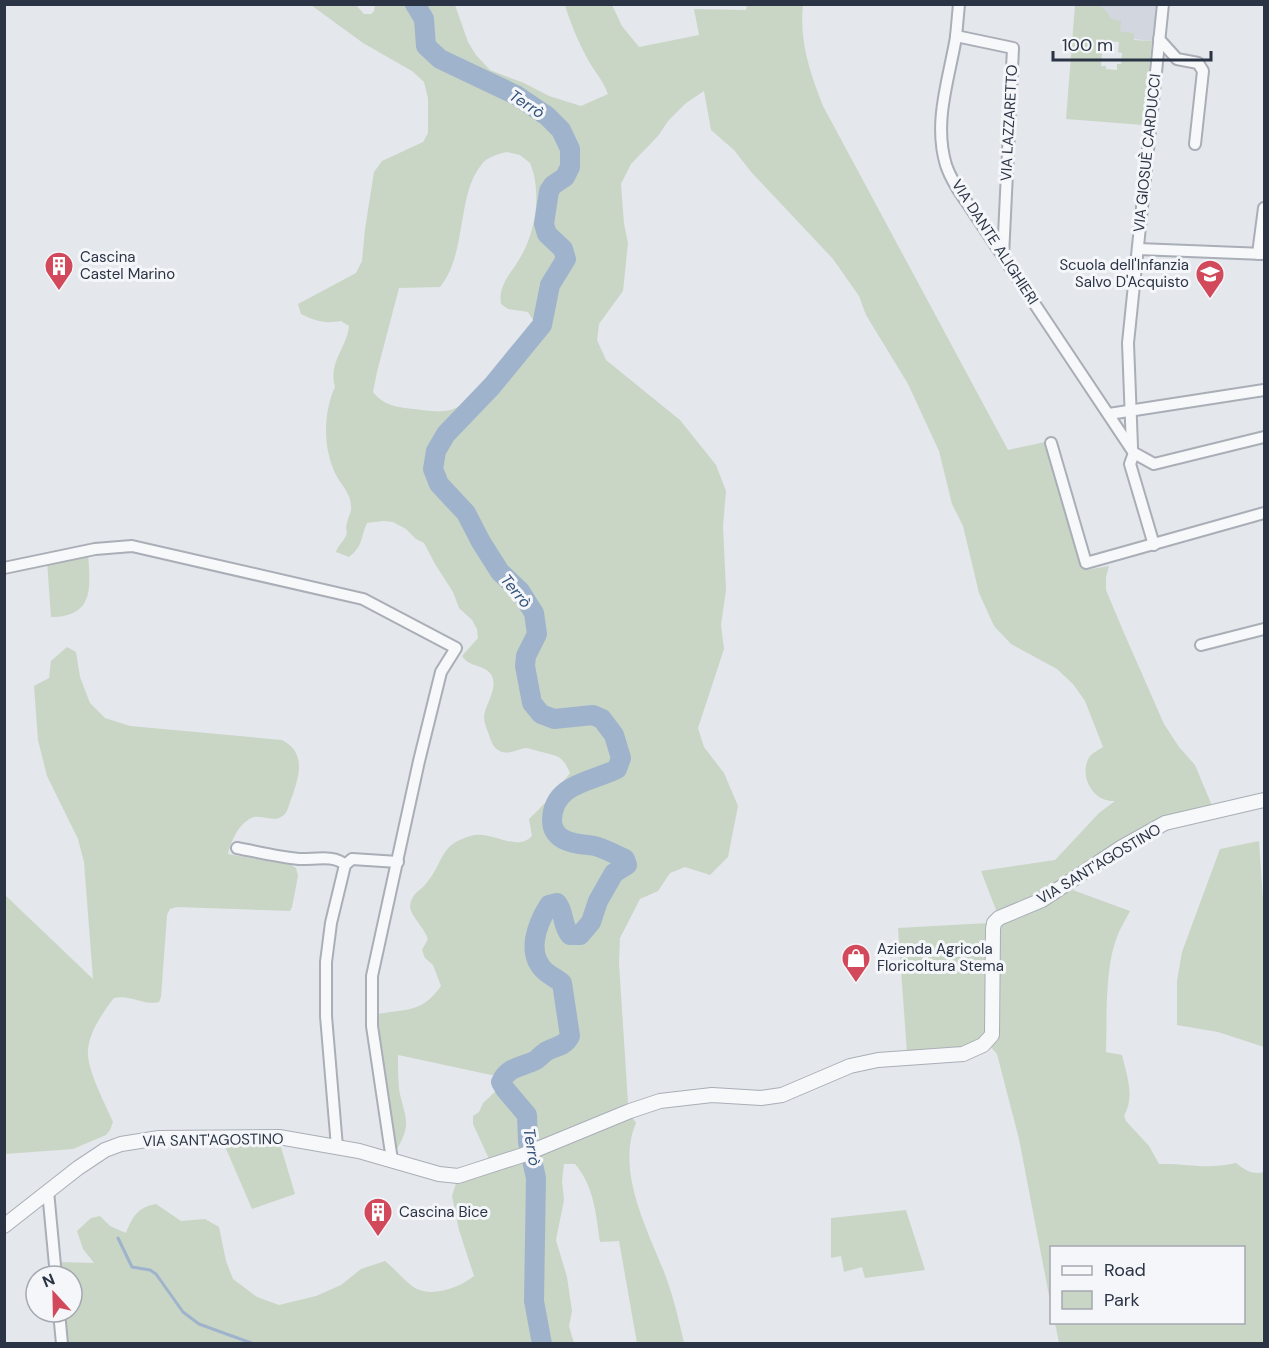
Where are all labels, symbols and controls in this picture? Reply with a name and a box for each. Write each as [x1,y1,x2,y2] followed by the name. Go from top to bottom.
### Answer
[1053,24,1210,62] scale bar
[1062,33,1113,57] text: 100 m
[996,64,1022,182] street label: VIA LAZZARETTO
[1129,73,1165,233] street label: VIA GIOSUÈ CARDUCCI
[505,85,549,123] water label: Terrò
[947,175,1043,309] street label: VIA DANTE ALIGHIERI
[80,247,175,284] place label: Cascina Castel Marino
[43,250,75,292] building icon: Cascina Castel Marino
[1059,255,1189,292] place label: Scuola dell'Infanzia Salvo D'Acquisto
[1194,258,1226,300] school or university icon: Scuola dell'Infanzia Salvo D'Acquisto
[496,570,536,612] water label: Terrò
[1033,819,1165,909] street label: VIA SANT'AGOSTINO
[877,939,1004,976] place label: Azienda Agricola Floricoltura Stema
[840,942,872,984] shop icon: Azienda Agricola Floricoltura Stema
[519,1127,545,1167] water label: Terrò
[142,1129,284,1151] street label: VIA SANT'AGOSTINO
[362,1196,394,1238] building icon: Cascina Bice
[399,1202,488,1222] place label: Cascina Bice
[1050,1246,1245,1324] legend
[1104,1258,1146,1282] text: Road
[24,1264,84,1324] north arrow
[39,1269,58,1292] text: N
[1104,1288,1140,1312] text: Park

